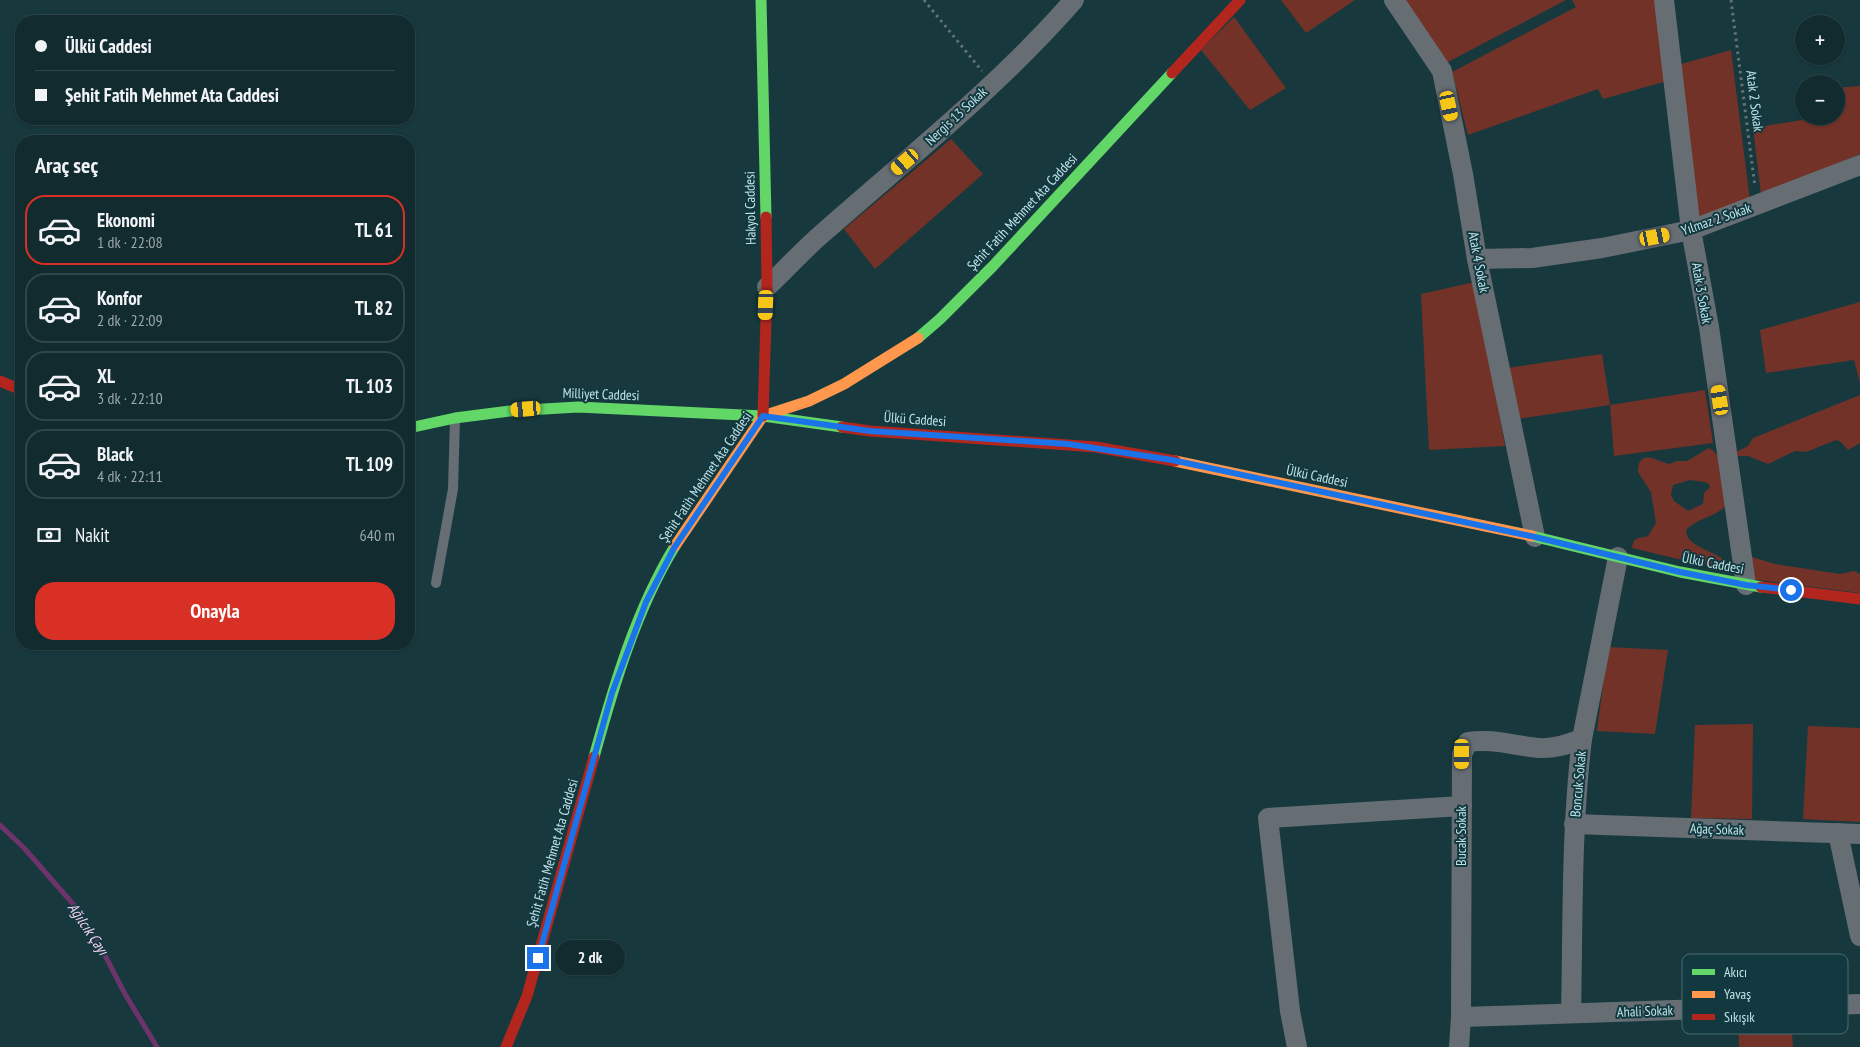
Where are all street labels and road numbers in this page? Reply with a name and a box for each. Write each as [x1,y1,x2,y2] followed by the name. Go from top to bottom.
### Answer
[1742,69,1768,133] street label: Atak 2 Sokak
[921,82,991,149] street label: Nergis 13 Sokak
[963,150,1081,274] street label: Şehit Fatih Mehmet Ata Caddesi
[740,171,760,245] street label: Hakyol Caddesi
[1679,198,1754,239] street label: Yılmaz 2 Sokak
[1464,230,1494,295] street label: Atak 4 Sokak
[1688,261,1716,326] street label: Atak 3 Sokak
[562,384,640,404] street label: Milliyet Caddesi
[655,408,755,546] street label: Şehit Fatih Mehmet Ata Caddesi
[883,408,947,430] street label: Ülkü Caddesi
[1285,461,1349,491] street label: Ülkü Caddesi
[1681,548,1745,578] street label: Ülkü Caddesi
[1566,750,1590,818] street label: Boncuk Sokak
[522,777,582,929] street label: Şehit Fatih Mehmet Ata Caddesi
[1452,806,1470,866] street label: Bucak Sokak
[1690,819,1745,839] street label: Ağaç Sokak
[1617,1001,1674,1021] street label: Ahali Sokak

